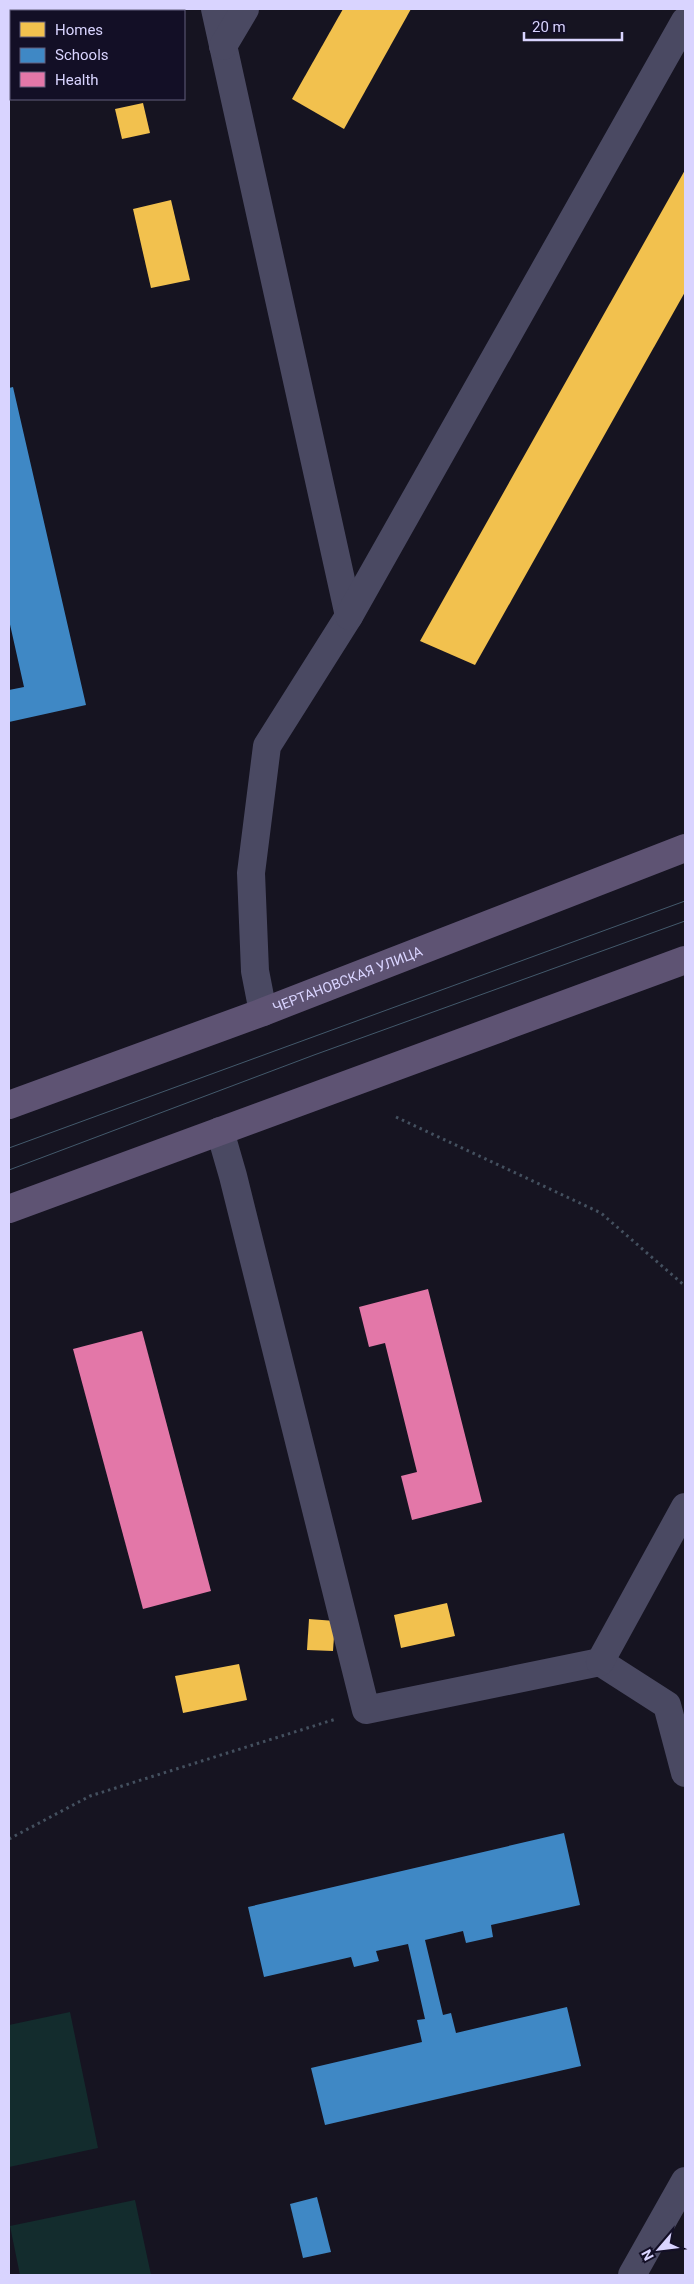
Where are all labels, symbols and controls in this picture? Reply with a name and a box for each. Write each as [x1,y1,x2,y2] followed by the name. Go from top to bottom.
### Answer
[10,10,185,100] legend
[524,10,622,42] scale bar
[532,18,566,36] text: 20 m
[55,21,103,39] text: Homes
[55,46,109,64] text: Schools
[55,71,99,89] text: Health
[270,943,425,1016] street label: ЧЕРТАНОВСКАЯ УЛИЦА
[634,2224,684,2274] north arrow
[638,2247,657,2263] text: N

